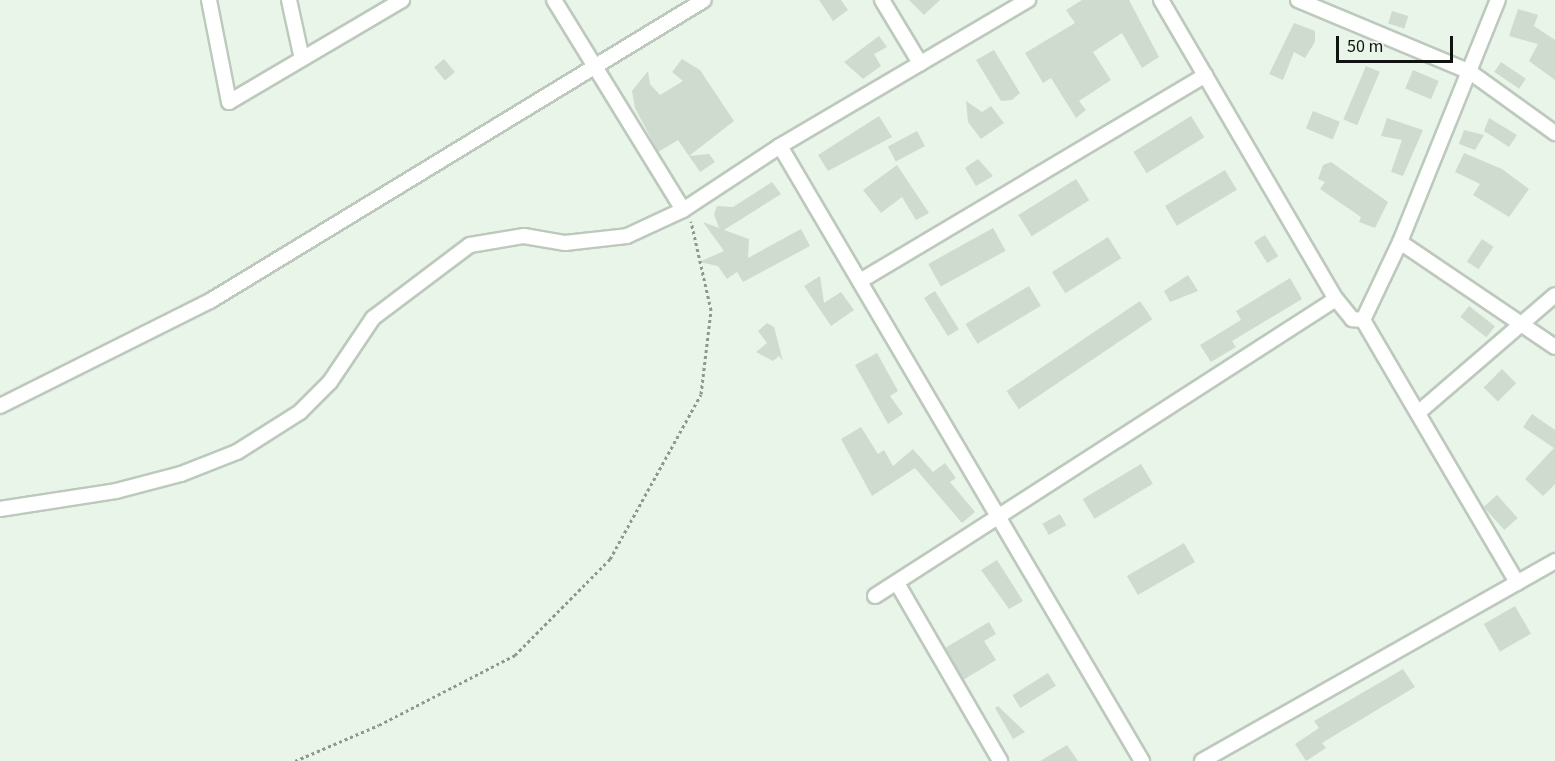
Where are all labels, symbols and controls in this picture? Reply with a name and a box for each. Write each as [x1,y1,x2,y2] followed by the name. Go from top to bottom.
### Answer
[1339,24,1456,62] scale bar
[1347,34,1383,59] text: 50 m

